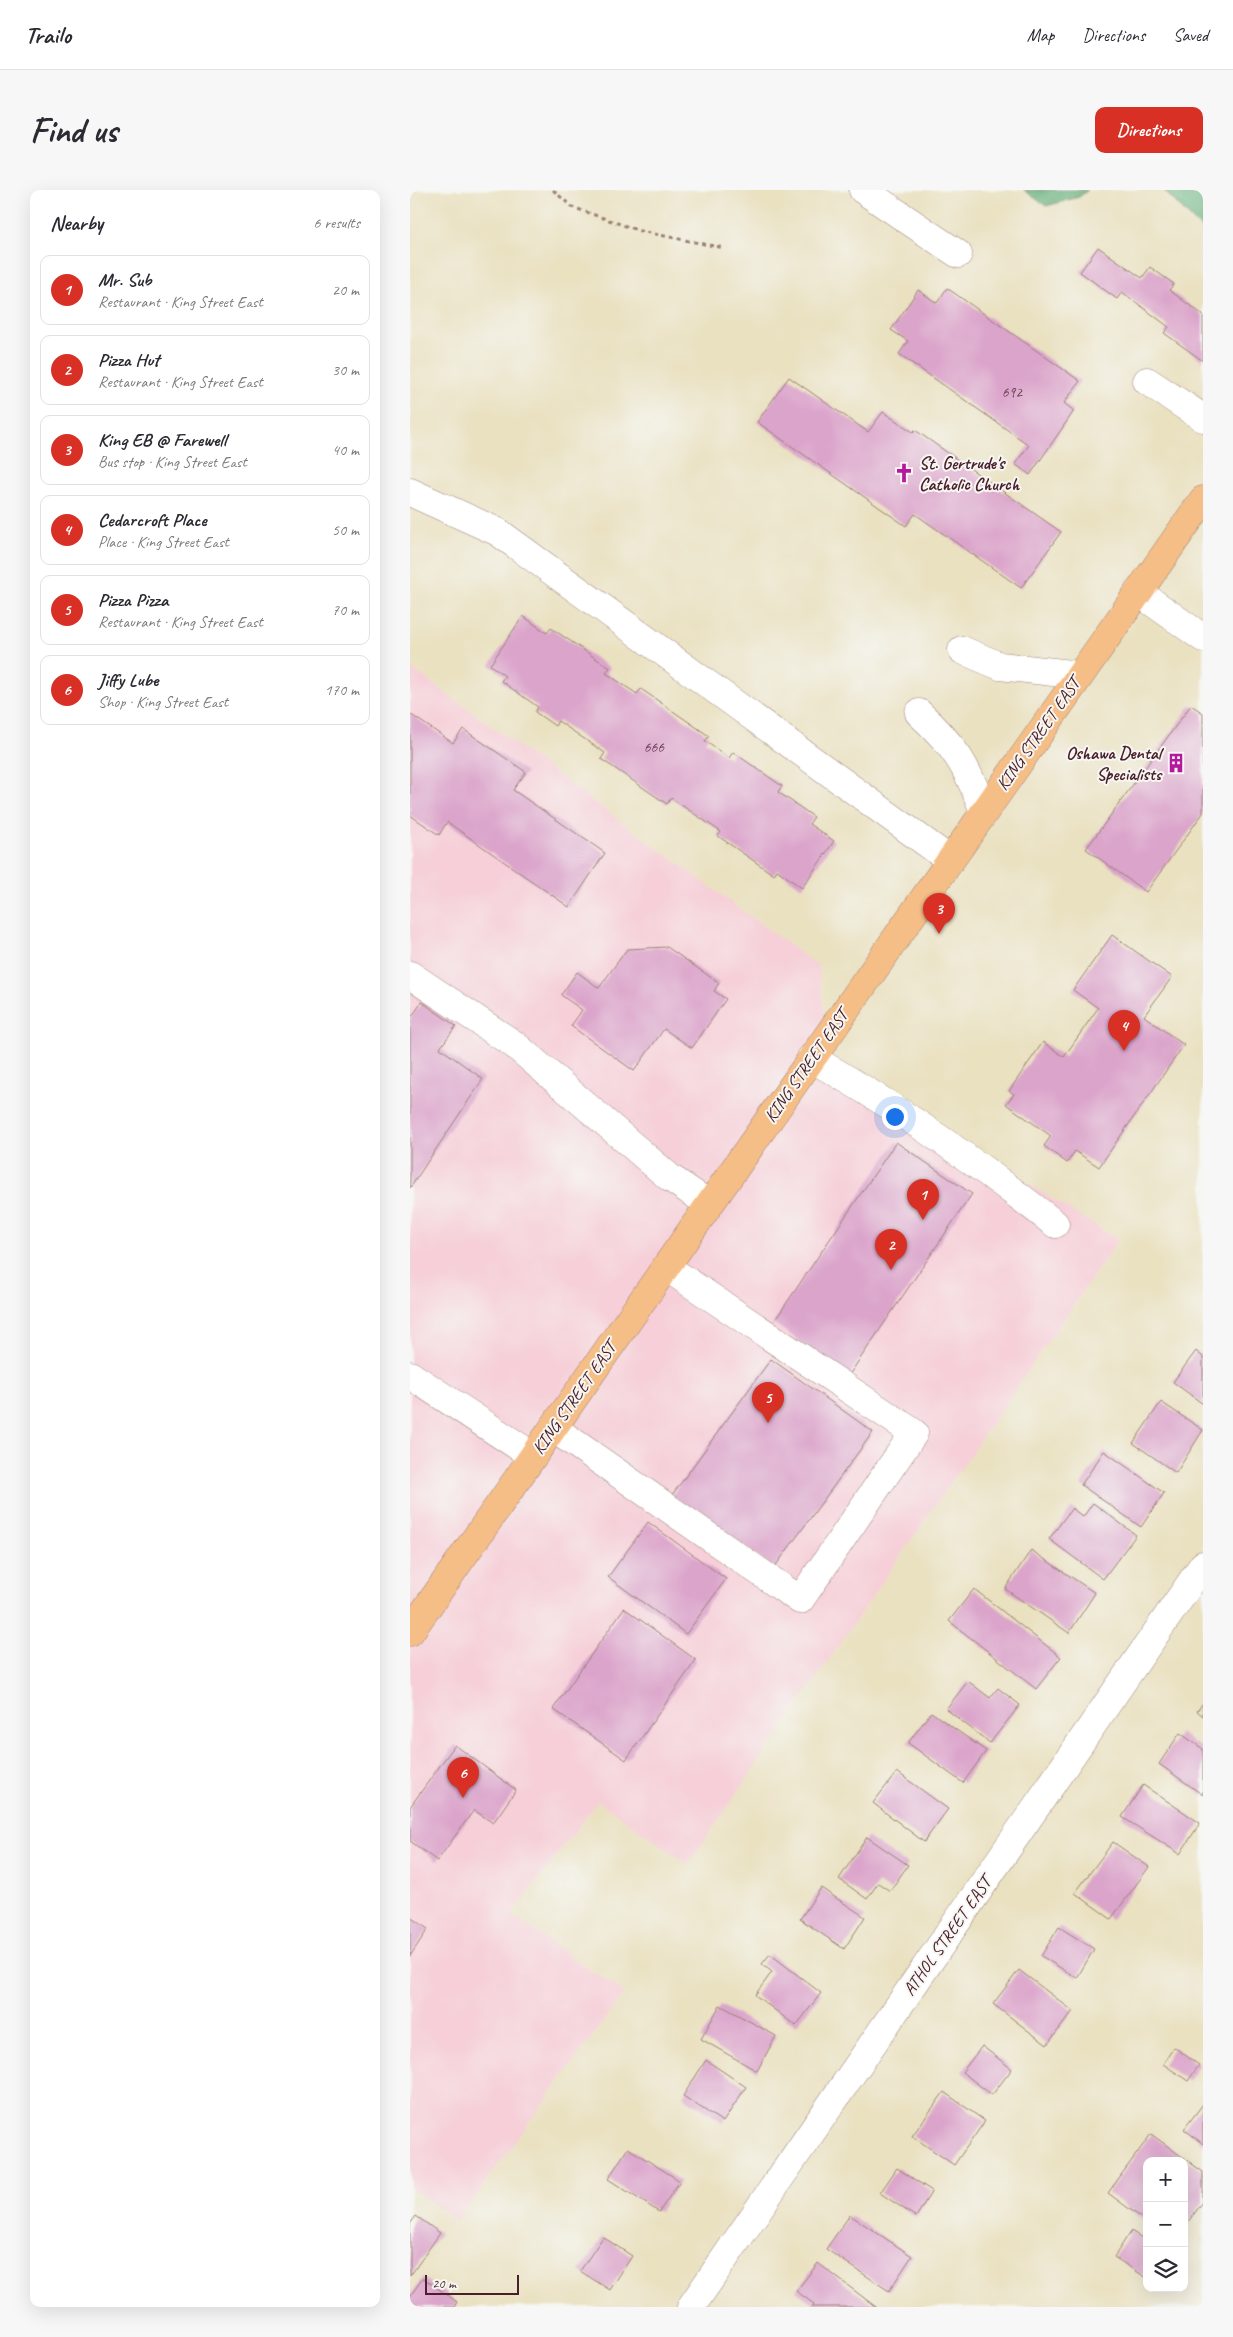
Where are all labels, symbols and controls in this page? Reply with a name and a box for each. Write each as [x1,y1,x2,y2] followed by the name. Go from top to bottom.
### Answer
[25,20,71,50] text: Trailo
[1027,24,1054,46] text: Map
[1082,24,1145,46] text: Directions
[1173,24,1208,46] text: Saved
[1095,107,1203,153] button: Directions
[30,108,117,153] text: Find us
[50,210,103,236] text: Nearby
[313,213,360,233] text: 6 results
[98,268,151,292] text: Mr. Sub
[63,280,71,300] text: 1
[332,280,359,300] text: 20 m
[98,292,263,312] text: Restaurant · King Street East
[98,348,159,372] text: Pizza Hut
[63,360,71,380] text: 2
[332,360,359,380] text: 30 m
[98,372,263,392] text: Restaurant · King Street East
[1002,383,1023,402] house number: 692
[98,428,226,452] text: King EB @ Farewell
[63,440,71,460] text: 3
[332,440,359,460] text: 40 m
[98,452,247,472] text: Bus stop · King Street East
[919,452,1020,495] place label: St. Gertrude's Catholic Church
[893,462,915,484] church icon: St. Gertrude's Catholic Church
[98,508,207,532] text: Cedarcroft Place
[63,520,71,540] text: 4
[332,520,359,540] text: 50 m
[98,532,229,552] text: Place · King Street East
[98,588,168,612] text: Pizza Pizza
[64,600,70,620] text: 5
[332,600,359,620] text: 70 m
[98,612,263,632] text: Restaurant · King Street East
[98,668,158,692] text: Jiffy Lube
[991,670,1088,794] street label: KING STREET EAST
[63,680,71,700] text: 6
[325,680,359,700] text: 170 m
[98,692,228,712] text: Shop · King Street East
[644,738,665,757] house number: 666
[1066,742,1165,785] place label: Oshawa Dental Specialists
[1165,752,1187,774] building icon: Oshawa Dental Specialists
[923,893,955,934] pin: 3
[759,1002,856,1126] street label: KING STREET EAST
[1108,1010,1140,1051] pin: 4
[882,1104,908,1130] your location
[907,1179,939,1220] pin: 1
[875,1229,907,1270] pin: 2
[527,1334,624,1458] street label: KING STREET EAST
[752,1382,784,1423] pin: 5
[447,1757,479,1798] pin: 6
[898,1869,999,2000] street label: ATHOL STREET EAST
[1143,2157,1188,2292] map controls
[1143,2157,1188,2202] button: +
[1143,2202,1188,2247] button: −
[1143,2247,1188,2292] button: layers
[425,2272,519,2295] scale bar
[432,2275,456,2292] text: 20 m

